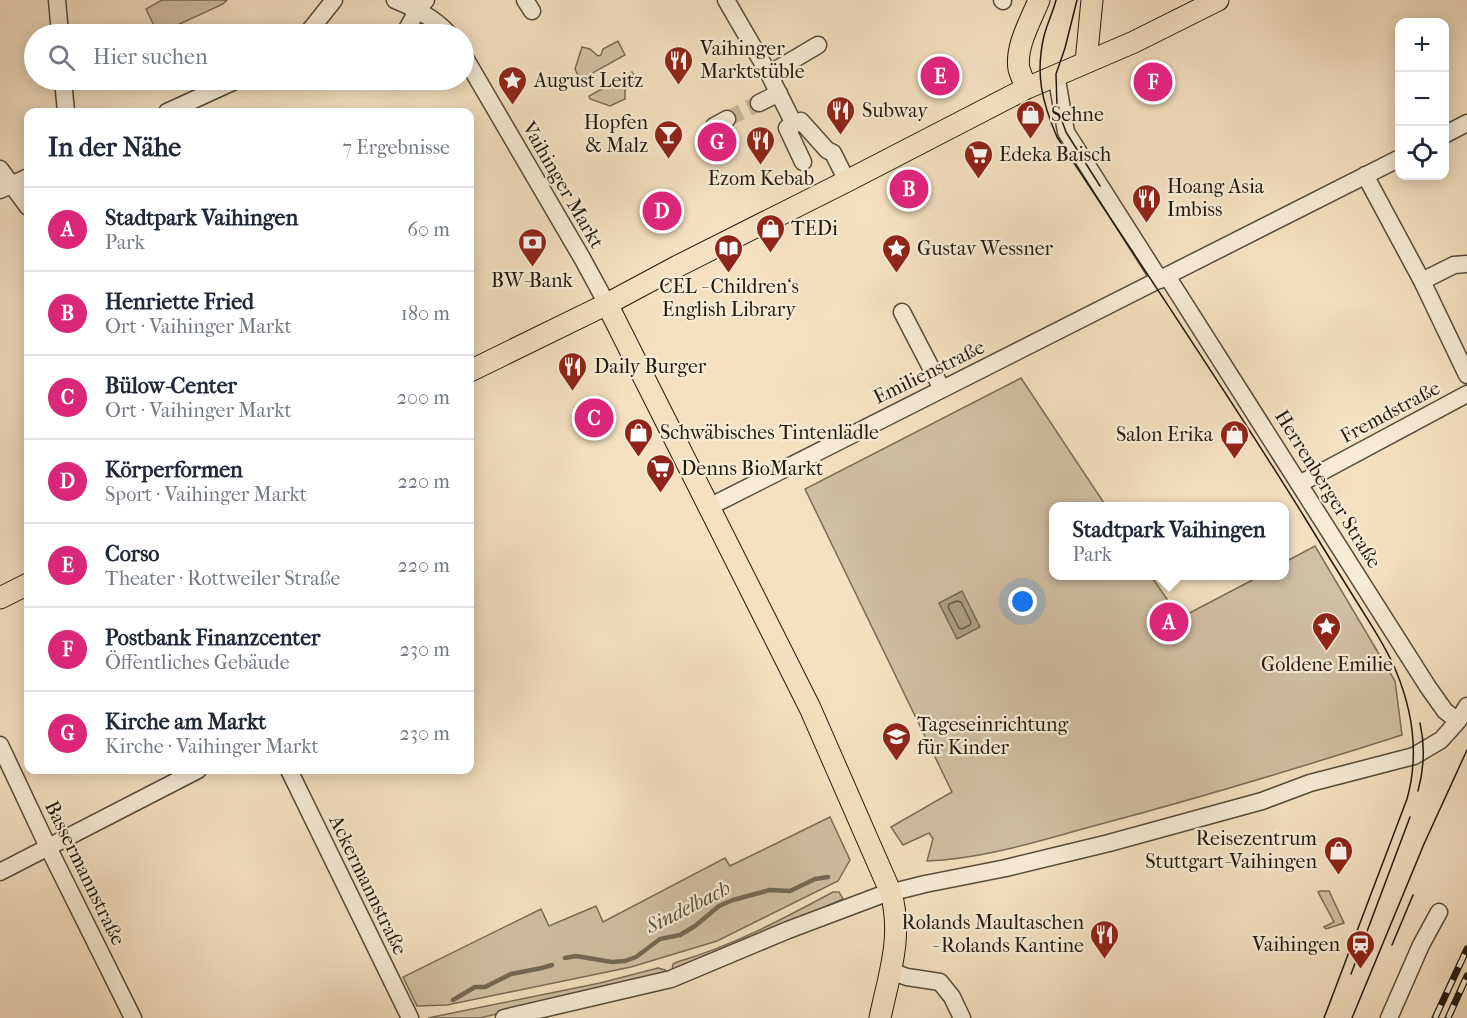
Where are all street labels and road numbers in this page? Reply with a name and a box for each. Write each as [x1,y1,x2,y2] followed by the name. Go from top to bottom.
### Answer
[517,117,609,252] street label: Vaihinger Markt
[870,335,988,409] street label: Emilienstraße
[1336,376,1444,448] street label: Fremdstraße
[1270,406,1386,572] street label: Herrenberger Straße
[40,797,130,949] street label: Bassermannstraße
[324,811,412,959] street label: Ackermannstraße

